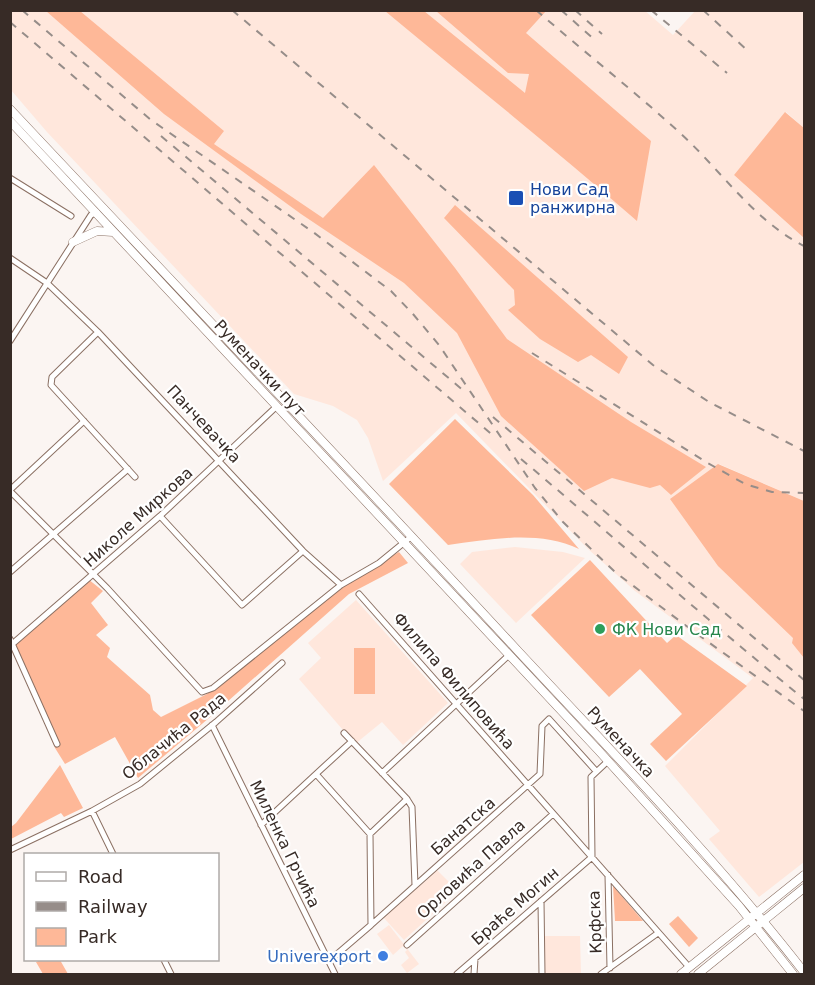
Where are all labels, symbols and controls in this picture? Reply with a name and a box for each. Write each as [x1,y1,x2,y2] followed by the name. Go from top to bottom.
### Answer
[530,180,616,217] place label: Нови Сад ранжирна
[507,189,525,207] marker: Нови Сад ранжирна
[210,316,310,420] street label: Руменачки пут
[163,381,245,467] street label: Панчевачка
[80,463,196,571] street label: Николе Миркова
[389,609,519,753] street label: Филипа Филиповића
[612,620,721,639] place label: ФК Нови Сад
[593,622,607,636] marker: ФК Нови Сад
[118,688,230,784] street label: Облачића Рада
[583,703,659,781] street label: Руменачка
[246,777,324,911] street label: Миленка Грчића
[427,793,499,859] street label: Банатска
[413,815,529,923] street label: Орловића Павла
[24,853,219,961] legend
[468,863,562,949] street label: Браће Могин
[78,866,123,887] text: Road
[584,890,606,954] street label: Крфска
[78,896,148,917] text: Railway
[78,926,117,947] text: Park
[267,947,371,966] place label: Univerexport
[376,949,390,963] marker: Univerexport

